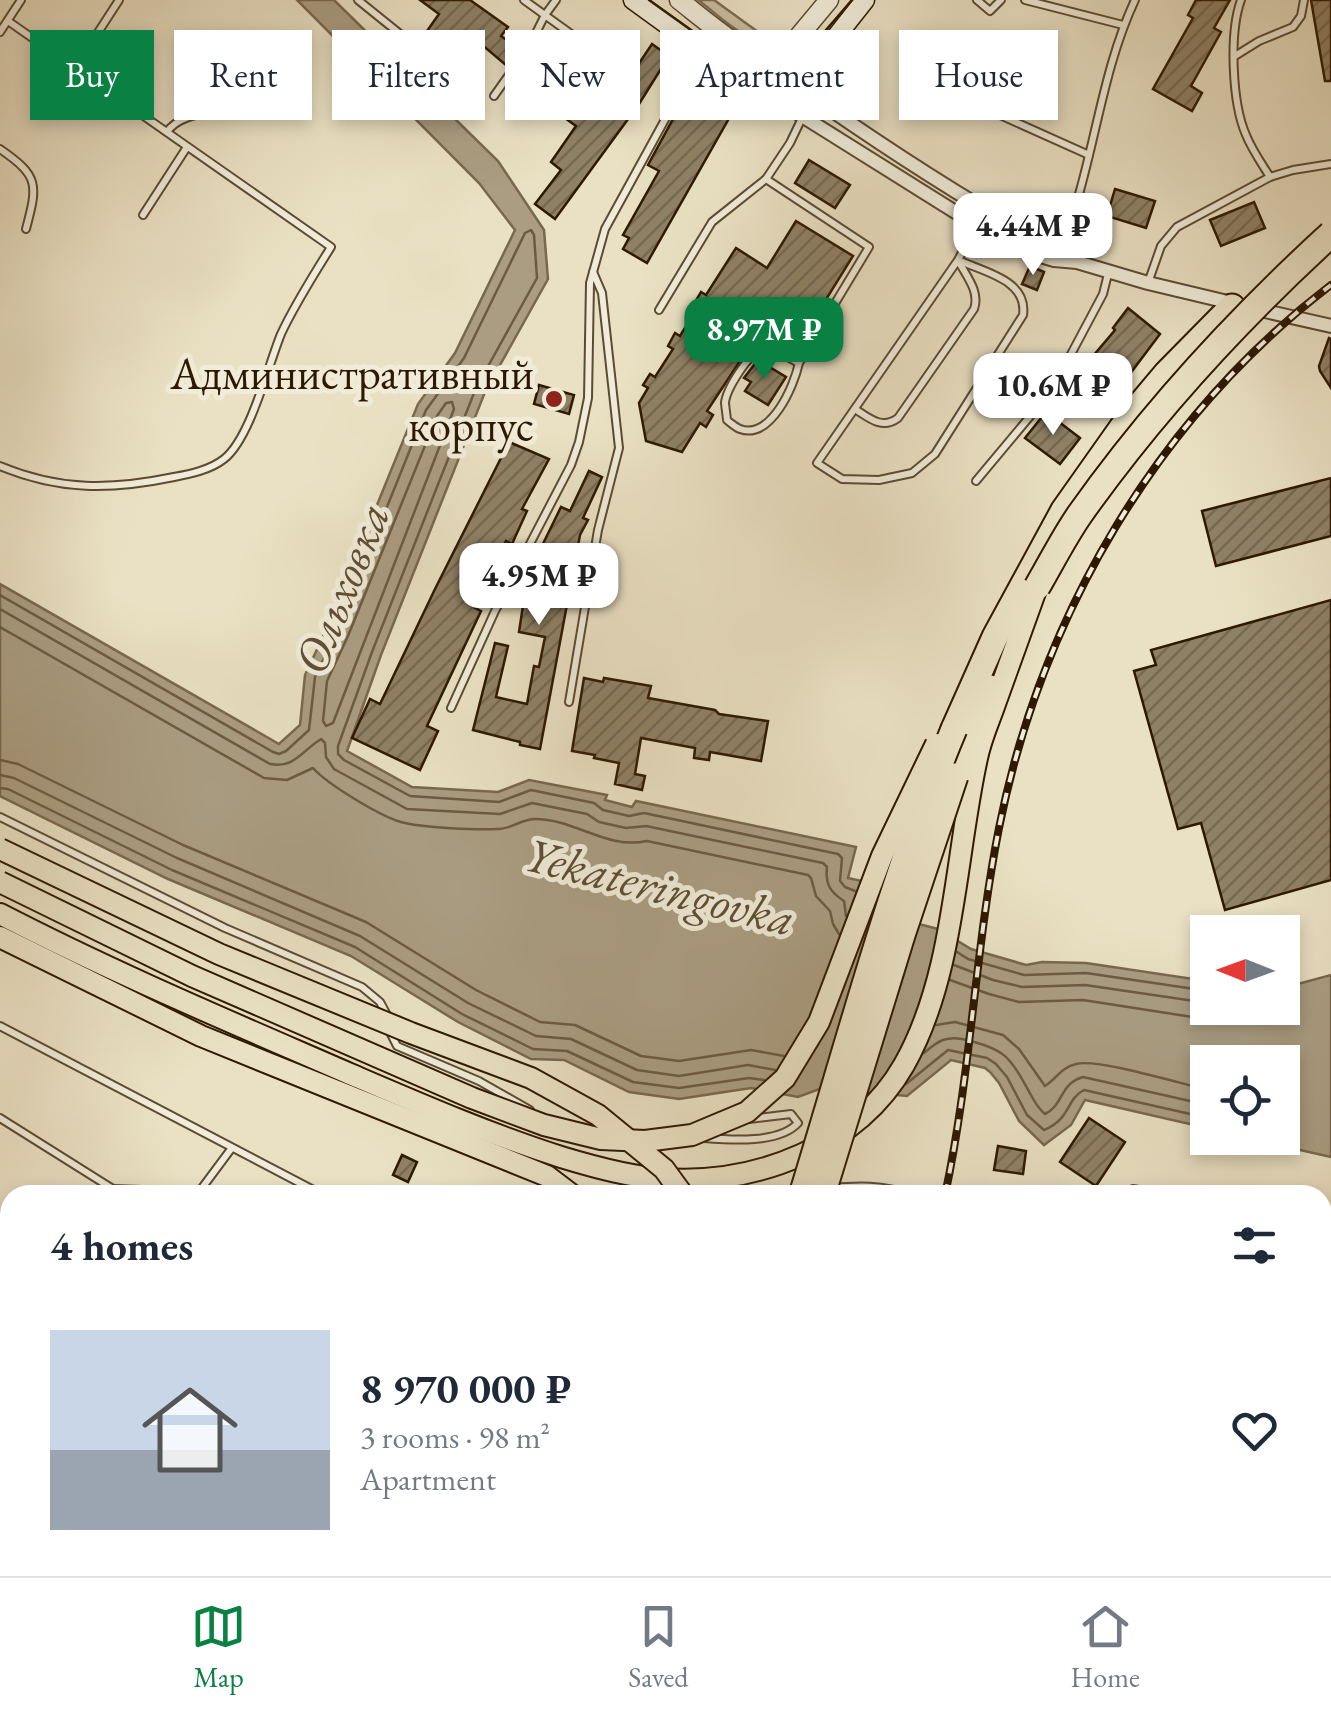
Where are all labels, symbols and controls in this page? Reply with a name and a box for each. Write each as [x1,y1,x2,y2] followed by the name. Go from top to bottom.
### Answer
[30,30,154,120] chip: Buy
[174,30,312,120] chip: Rent
[332,30,485,120] chip: Filters
[505,30,640,120] chip: New
[660,30,879,120] chip: Apartment
[899,30,1058,120] chip: House
[941,193,1125,278] pin: 4.44M ₽
[975,204,1091,246] text: 4.44M ₽
[672,297,856,382] pin: 8.97M ₽
[706,308,822,350] text: 8.97M ₽
[169,344,534,454] place label: Административный корпус
[961,353,1145,438] pin: 10.6M ₽
[995,364,1111,406] text: 10.6M ₽
[543,388,565,410] marker: Административный корпус
[279,493,403,683] water label: Ольховка
[447,543,631,628] pin: 4.95M ₽
[481,554,597,596] text: 4.95M ₽
[519,823,801,949] water label: Yekateringovka
[1190,915,1300,1025] north arrow
[1190,915,1300,1155] map controls
[1190,1045,1300,1155] button: locate
[50,1218,193,1273] text: 4 homes
[1227,1218,1282,1273] icon: filters
[360,1361,571,1416] text: 8 970 000 ₽
[130,1370,250,1490] icon: home
[1227,1403,1282,1458] icon: heart
[360,1416,550,1458] text: 3 rooms · 98 m²
[360,1458,496,1500] text: Apartment
[191,1599,246,1695] tab: Map
[628,1599,688,1695] tab: Saved
[1071,1599,1140,1695] tab: Home

